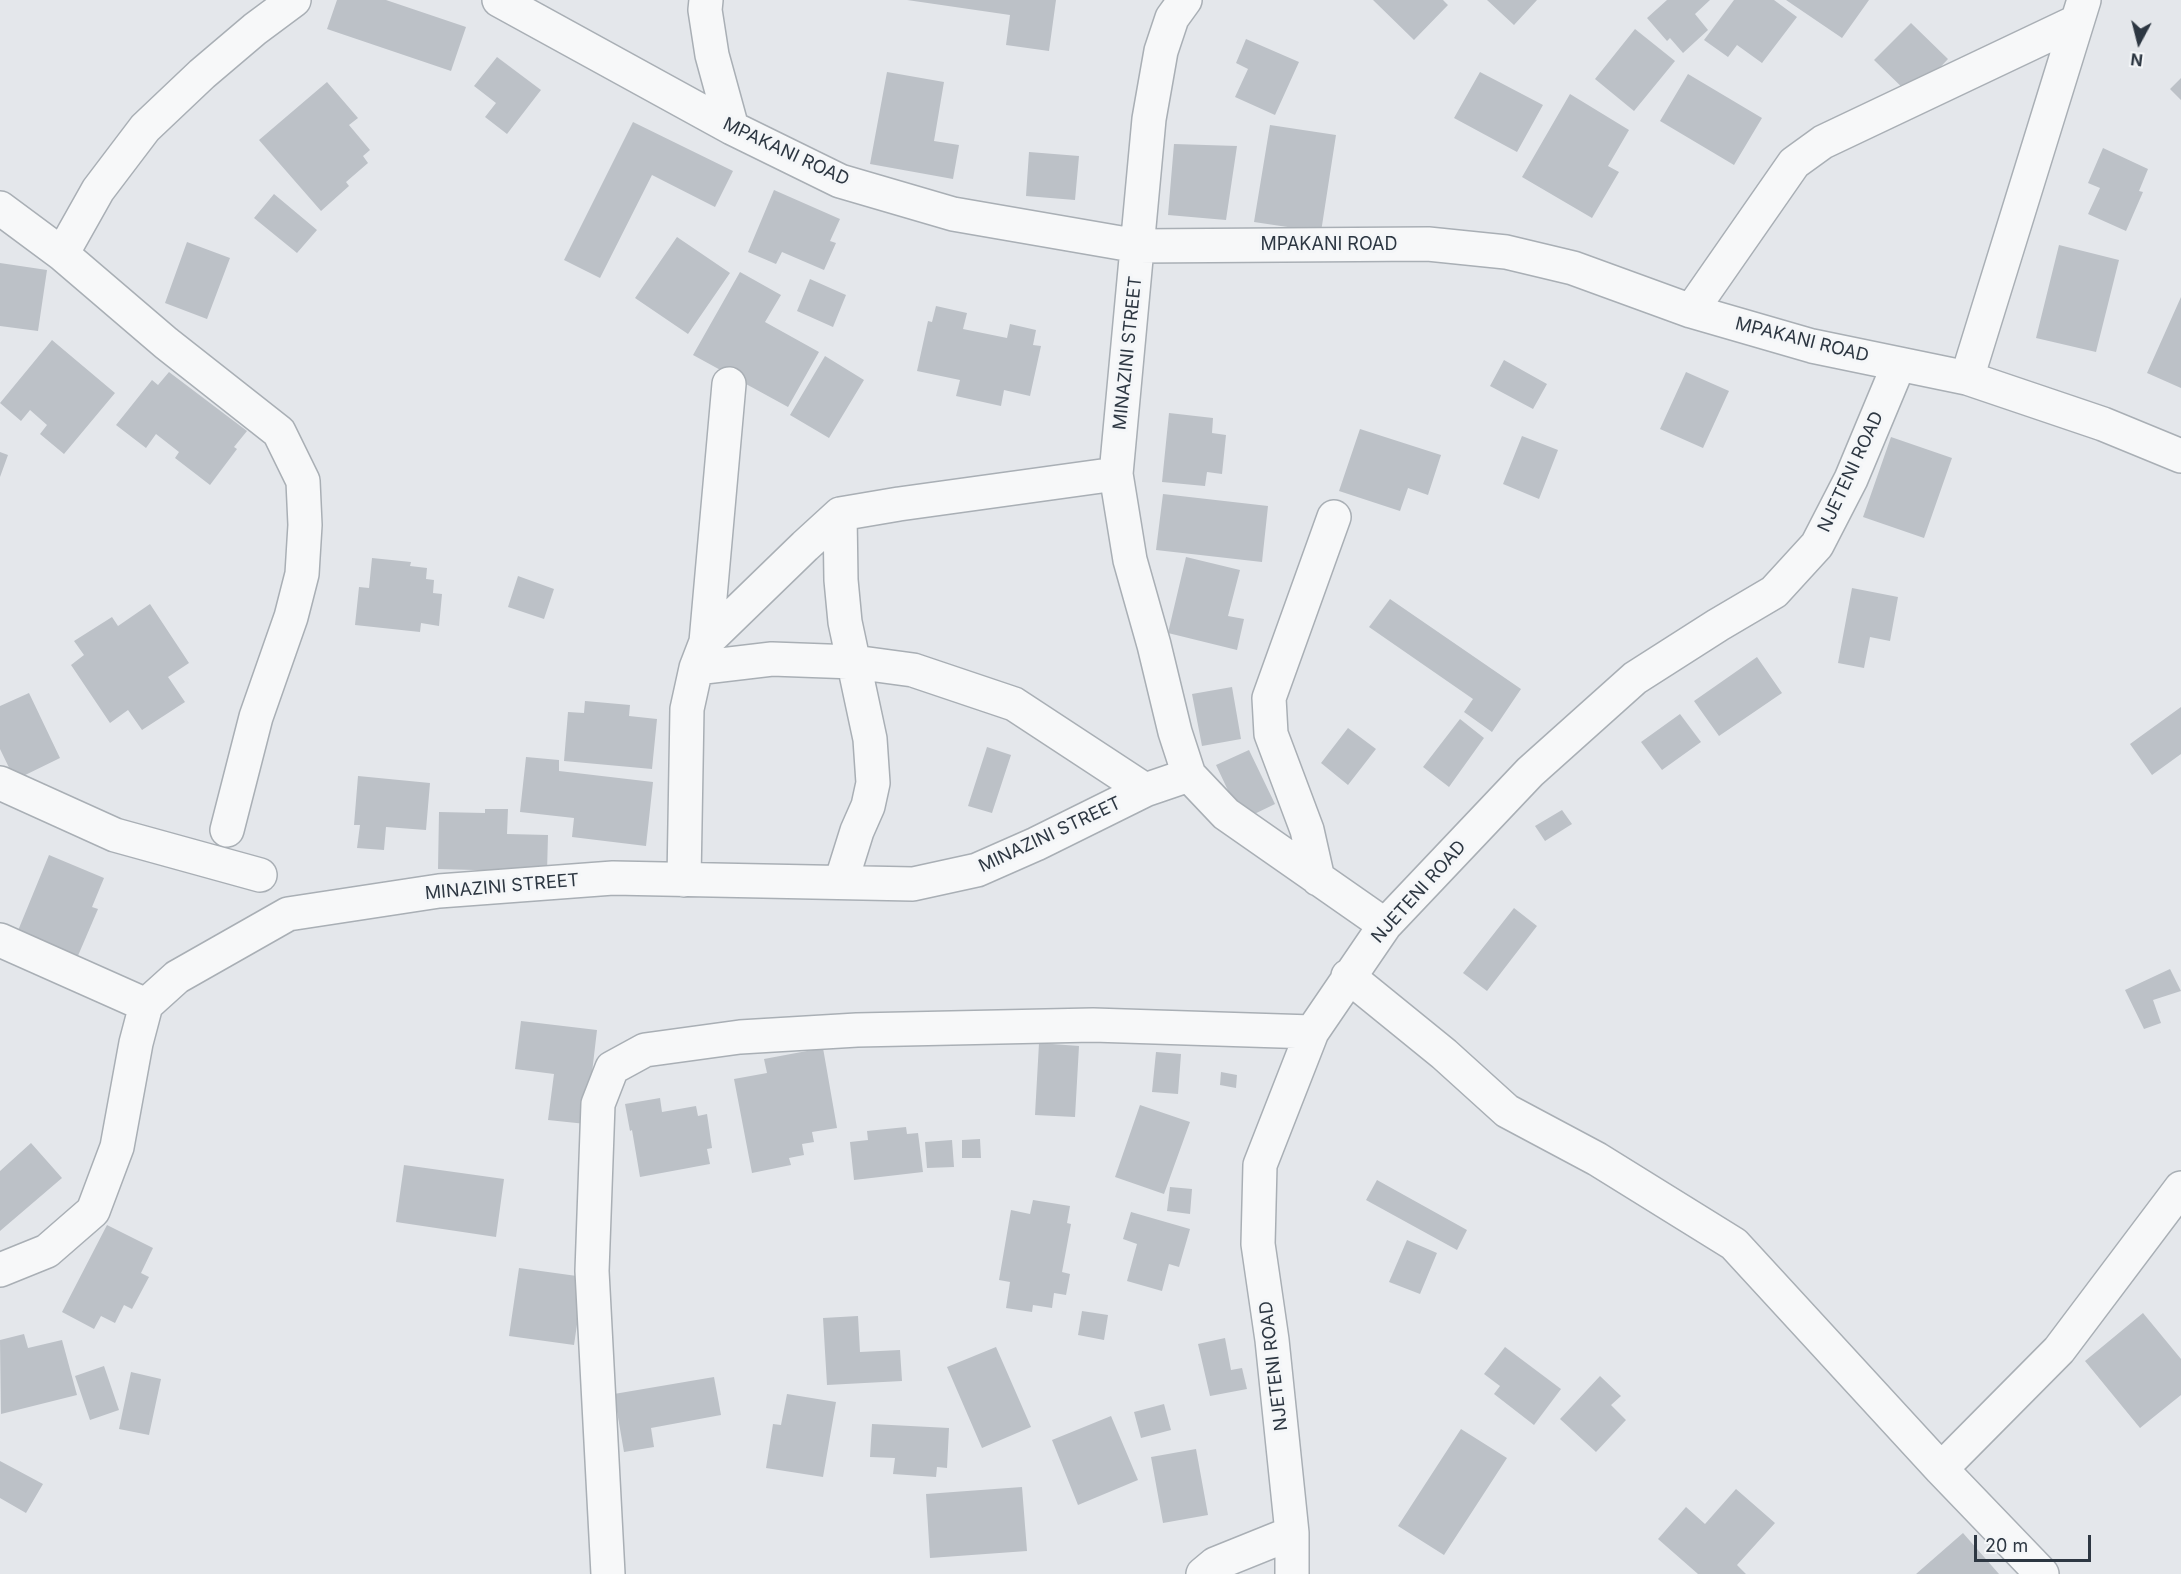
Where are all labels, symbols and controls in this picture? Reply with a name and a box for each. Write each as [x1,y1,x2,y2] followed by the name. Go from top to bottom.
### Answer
[2109,12,2169,72] north arrow
[2130,49,2144,71] text: N
[719,113,853,191] street label: MPAKANI ROAD
[1261,234,1397,256] street label: MPAKANI ROAD
[1109,275,1147,431] street label: MINAZINI STREET
[1733,313,1871,367] street label: MPAKANI ROAD
[1814,408,1888,536] street label: NJETENI ROAD
[975,793,1125,877] street label: MINAZINI STREET
[1367,836,1471,948] street label: NJETENI ROAD
[424,869,580,905] street label: MINAZINI STREET
[1255,1300,1293,1432] street label: NJETENI ROAD
[1977,1523,2094,1561] scale bar
[1985,1535,2028,1556] text: 20 m

